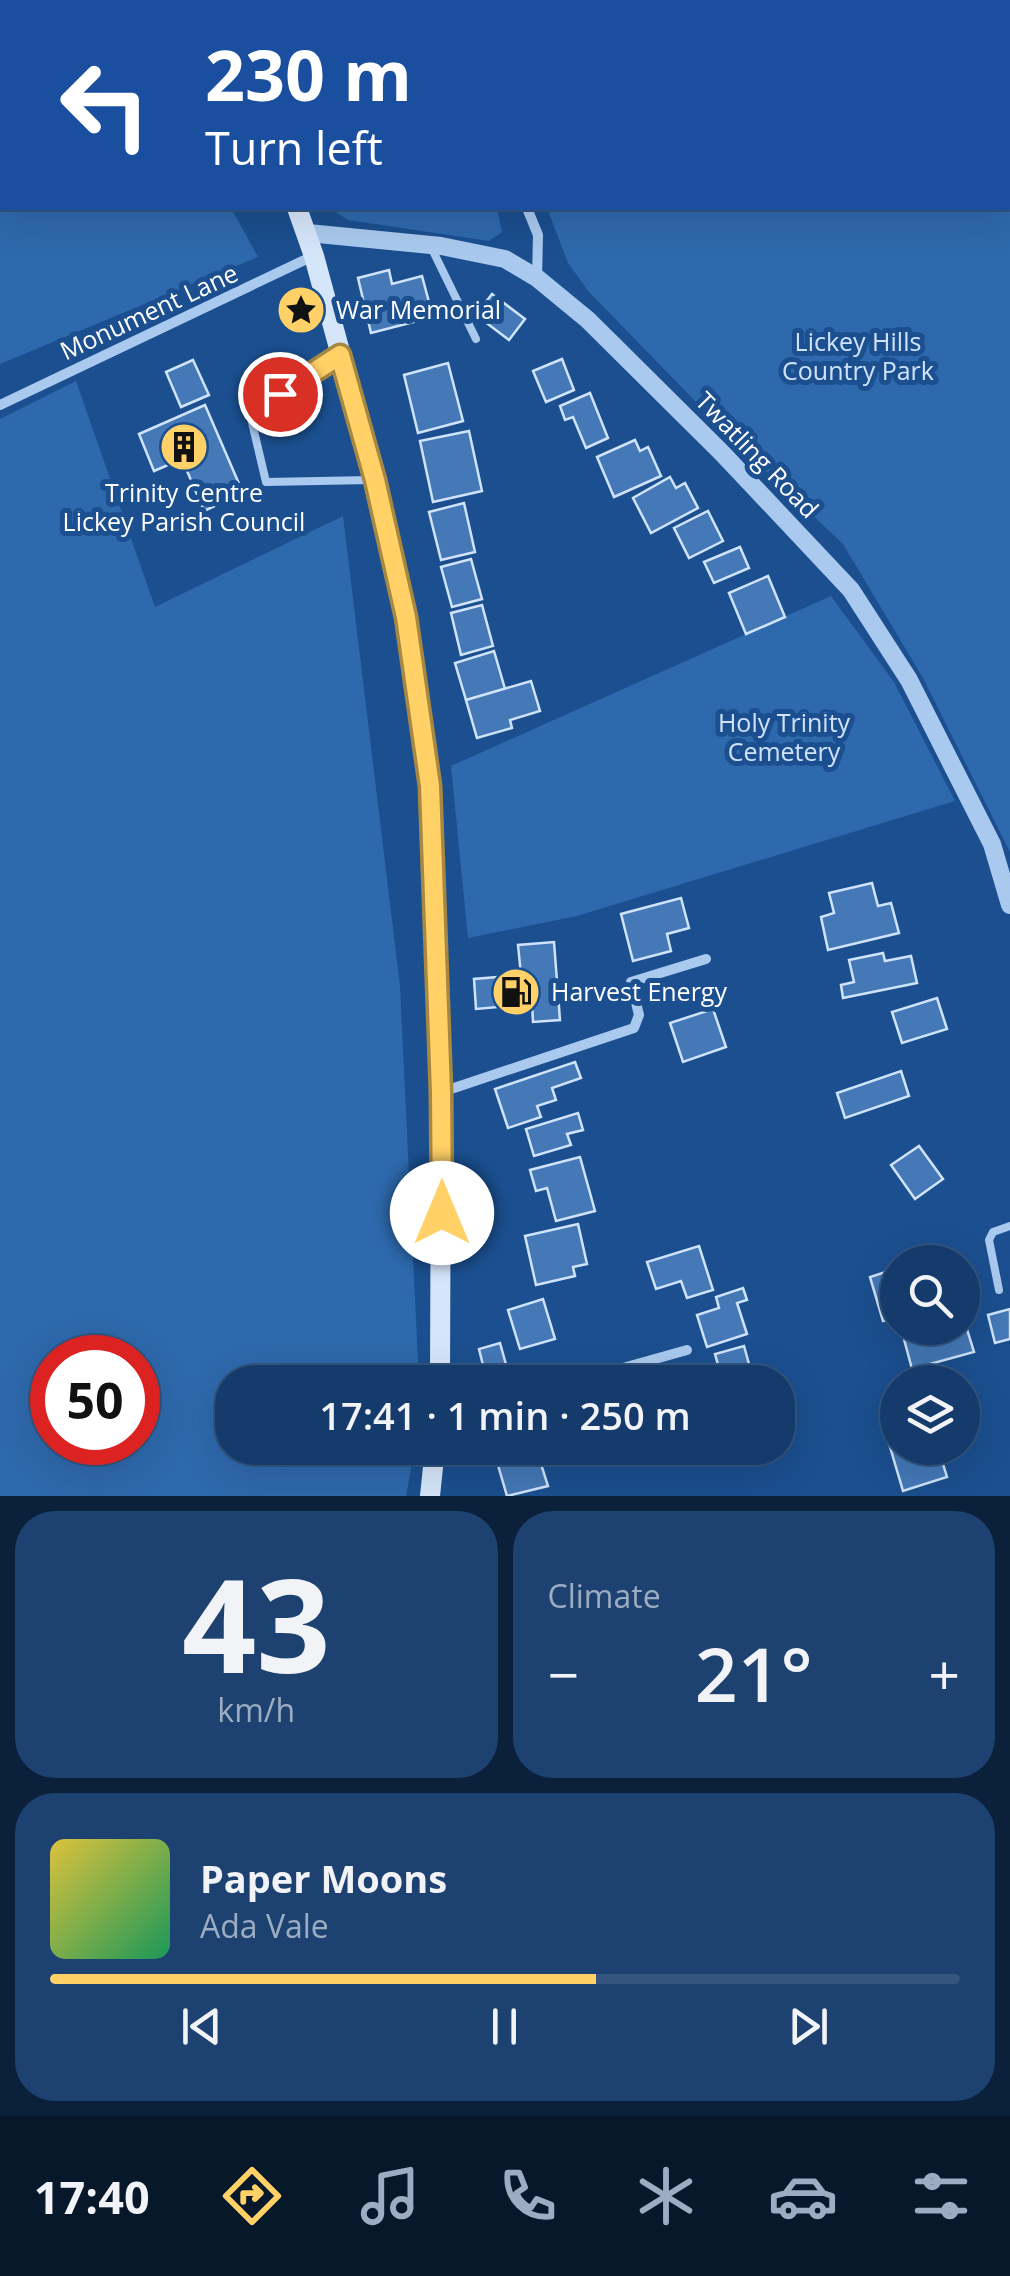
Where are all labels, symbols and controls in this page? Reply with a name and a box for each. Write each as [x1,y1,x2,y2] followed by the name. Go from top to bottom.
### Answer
[205,26,412,122] text: 230 m
[40,40,170,170] icon: left
[205,117,383,178] text: Turn left
[54,255,243,367] street label: Monument Lane
[275,284,327,336] place icon: War Memorial
[336,292,501,326] place label: War Memorial
[782,324,934,387] park label: Lickey Hills Country Park
[238,352,323,437] pin
[253,367,308,422] icon: arrive
[689,384,827,525] street label: Twatling Road
[158,421,210,473] building icon: Trinity Centre Lickey Parish Council
[63,475,305,538] place label: Trinity Centre Lickey Parish Council
[718,705,851,768] park label: Holy Trinity Cemetery
[490,966,542,1018] fuel station icon: Harvest Energy
[551,974,727,1008] place label: Harvest Energy
[390,1161,494,1265] position arrow
[880,1245,980,1465] map controls
[880,1245,980,1345] button: search
[30,1335,160,1465] speed limit sign: 50
[880,1365,980,1465] button: layers
[319,1389,691,1441] text: 17:41 · 1 min · 250 m
[182,1534,331,1711] text: 43
[548,1574,661,1617] text: Climate
[695,1622,813,1724] text: 21°
[548,1636,579,1711] text: −
[929,1636,960,1711] text: +
[217,1688,295,1731] text: km/h
[200,1852,447,1904] text: Paper Moons
[200,1904,329,1947] text: Ada Vale
[174,1999,229,2054] icon: previous
[477,1999,532,2054] icon: pause
[781,1999,836,2054] icon: next
[217,2161,287,2231] icon: directions
[355,2161,425,2231] icon: music
[493,2161,563,2231] icon: phone
[631,2161,701,2231] icon: climate
[768,2161,838,2231] icon: car
[906,2161,976,2231] icon: filters
[34,2166,150,2227] text: 17:40

